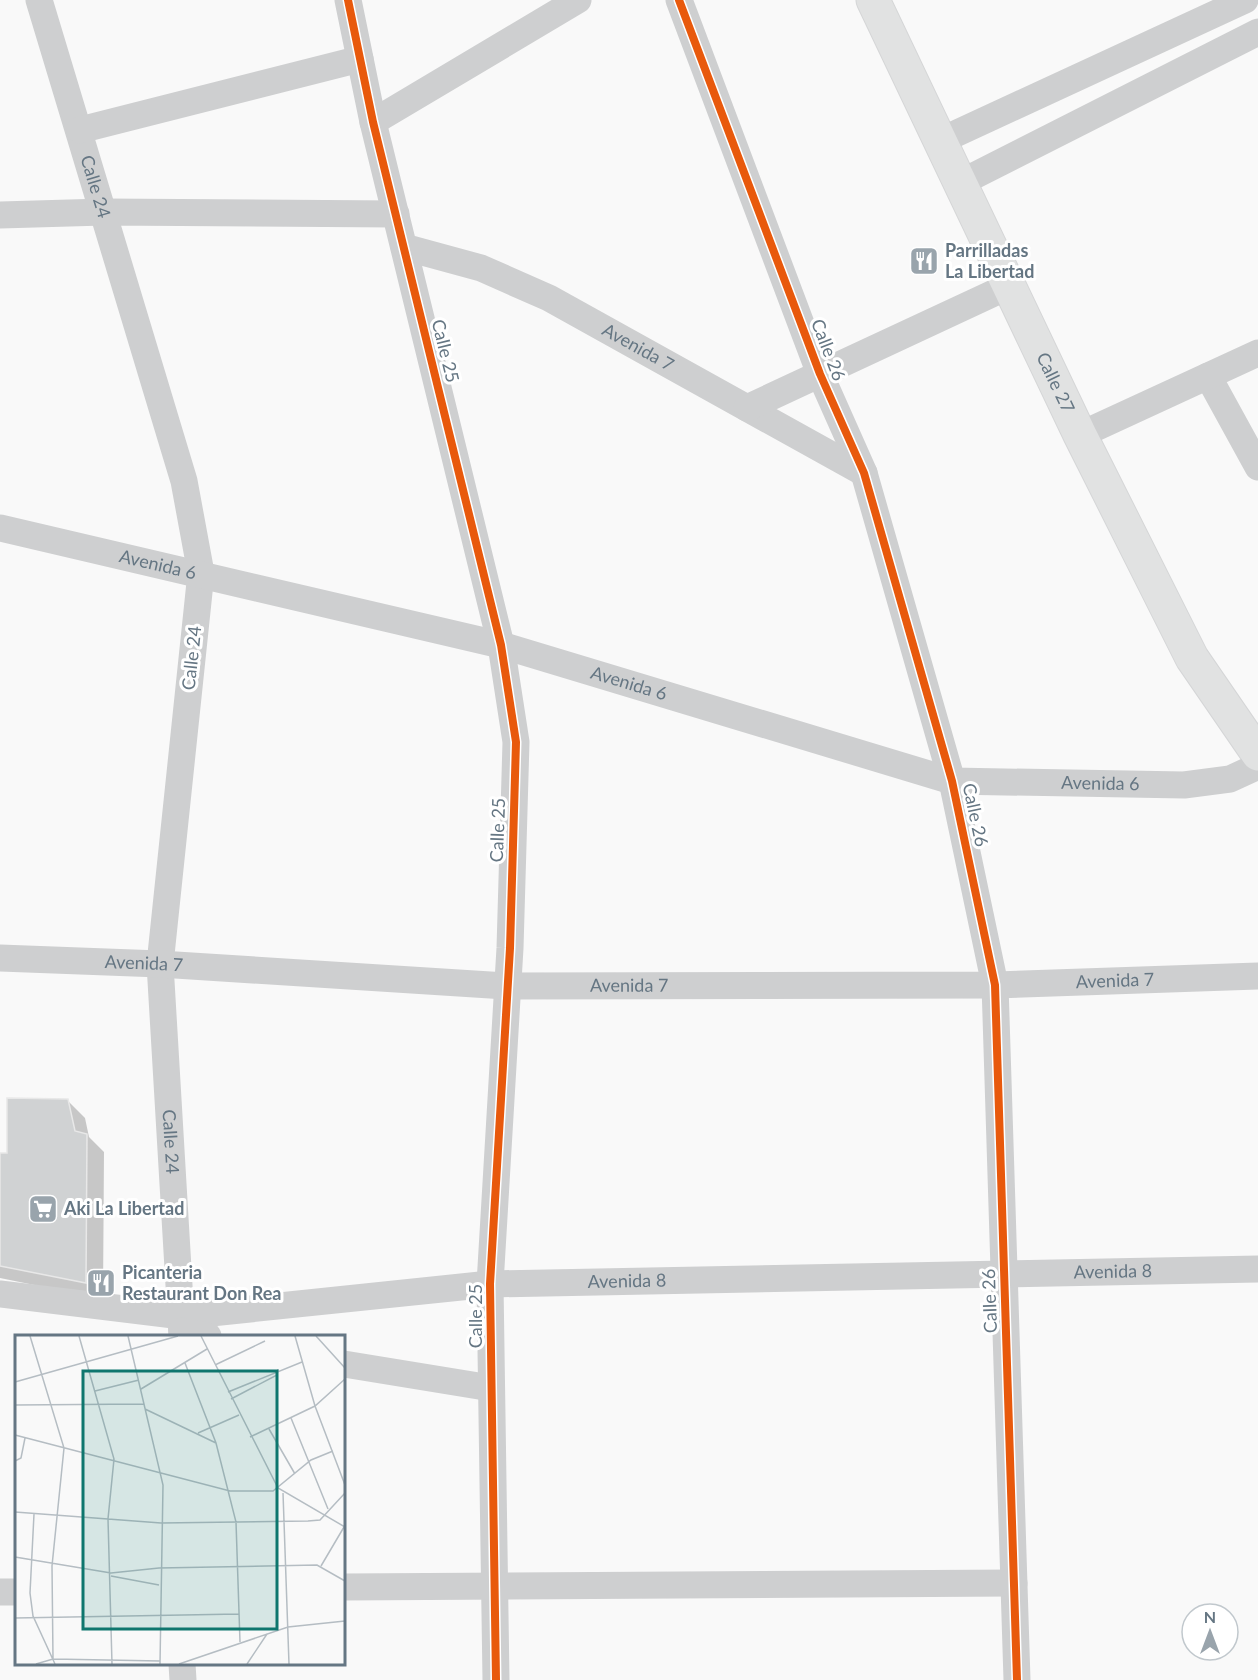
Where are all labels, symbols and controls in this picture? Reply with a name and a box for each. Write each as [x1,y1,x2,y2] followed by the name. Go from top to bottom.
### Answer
[76,152,116,220] street label: Calle 24
[945,239,1034,282] place label: Parrilladas La Libertad
[908,245,940,277] restaurant icon: Parrilladas La Libertad
[807,316,851,384] street label: Calle 26
[427,317,464,385] street label: Calle 25
[599,318,678,375] street label: Avenida 7
[1032,349,1080,416] street label: Calle 27
[117,544,199,584] street label: Avenida 6
[177,625,205,691] street label: Calle 24
[588,661,670,704] street label: Avenida 6
[1061,771,1140,794] street label: Avenida 6
[959,781,993,849] street label: Calle 26
[485,797,509,863] street label: Calle 25
[104,950,184,975] street label: Avenida 7
[1075,968,1155,992] street label: Avenida 7
[590,974,668,996] street label: Avenida 7
[159,1109,184,1174] street label: Calle 24
[27,1193,59,1225] supermarket icon: Aki La Libertad
[63,1197,184,1219] place label: Aki La Libertad
[1073,1259,1152,1283] street label: Avenida 8
[122,1261,281,1304] place label: Picanteria Restaurant Don Rea
[85,1267,117,1299] restaurant icon: Picanteria Restaurant Don Rea
[977,1268,1001,1334] street label: Calle 26
[588,1269,666,1292] street label: Avenida 8
[464,1284,486,1348] street label: Calle 25
[15,1335,345,1665] inset map
[1180,1602,1240,1662] north arrow
[1204,1607,1216,1626] text: N

